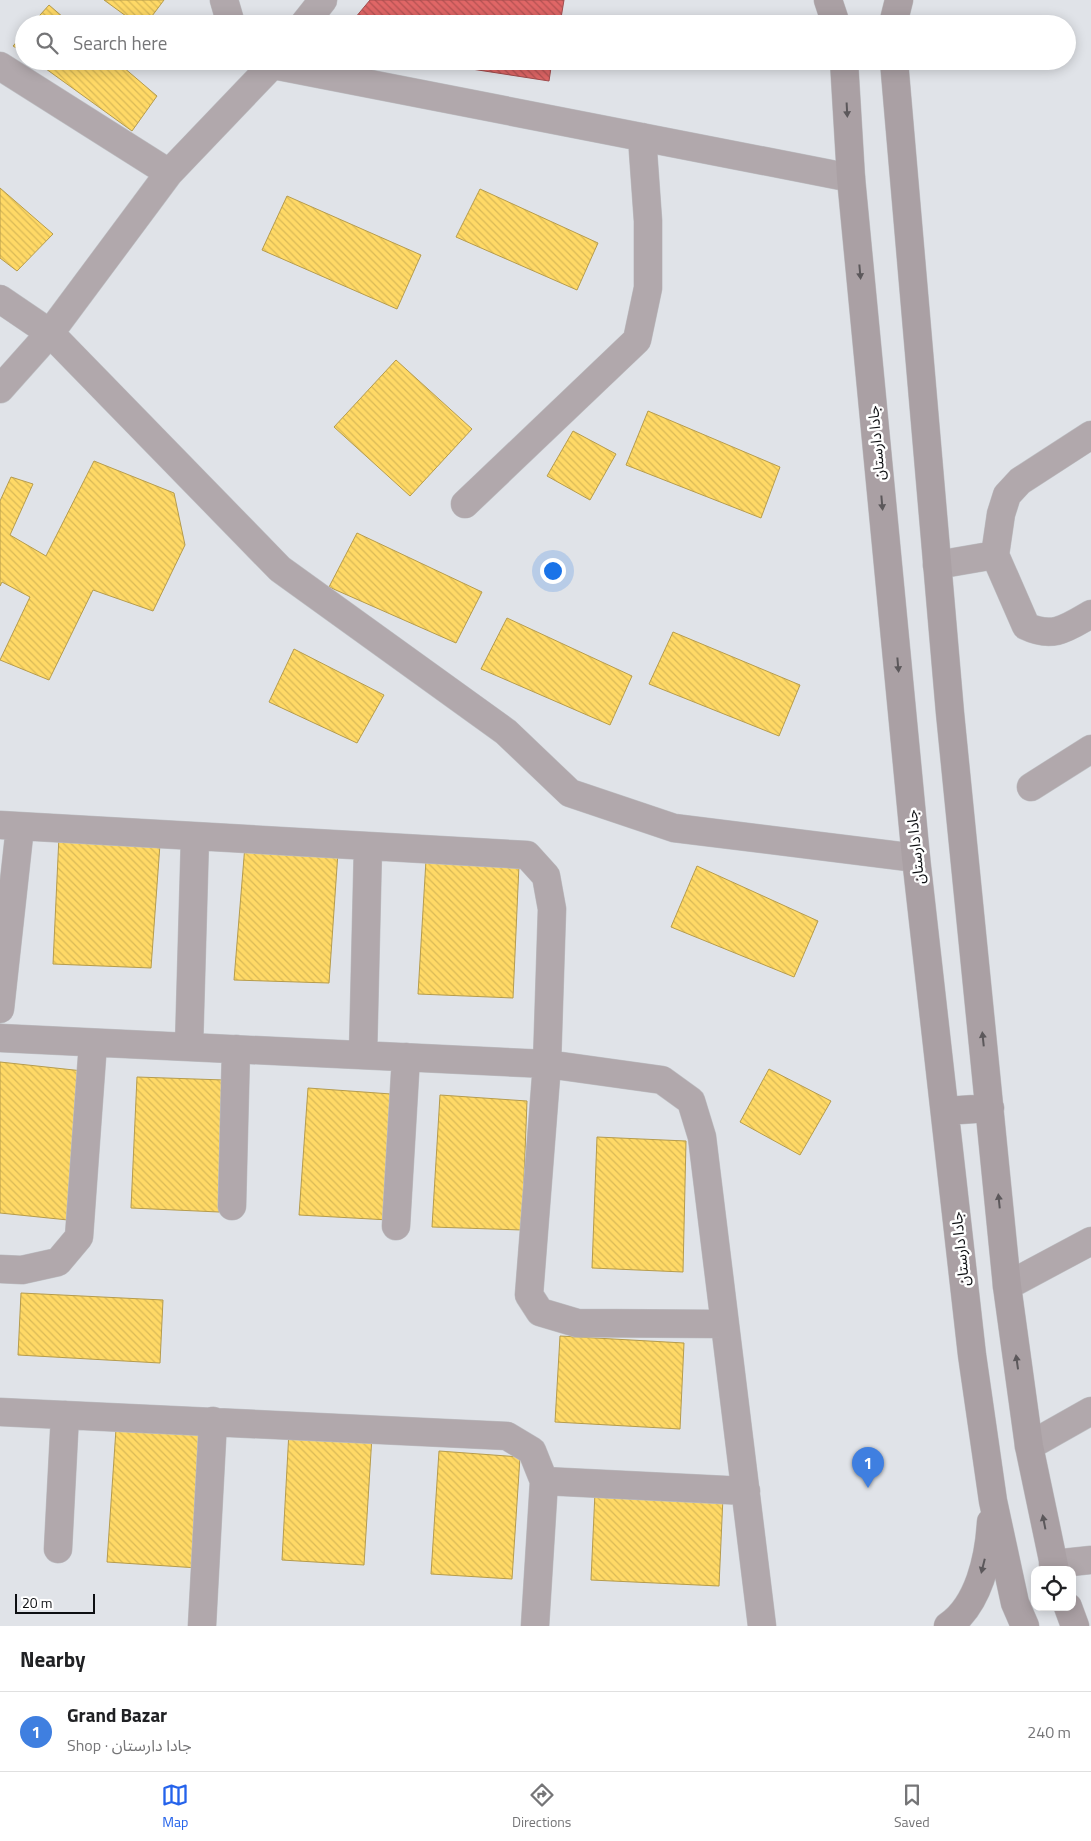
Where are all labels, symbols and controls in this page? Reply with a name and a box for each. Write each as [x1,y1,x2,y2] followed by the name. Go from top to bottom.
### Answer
[15,15,1076,70] search box
[73,28,167,57] text: Search here
[33,29,61,57] icon: search
[844,102,852,118] one-way arrow
[856,264,864,280] one-way arrow
[861,404,891,481] street label: جادا دارستان
[878,496,886,512] one-way arrow
[540,558,566,584] your location
[894,657,902,673] one-way arrow
[900,808,930,886] street label: جادا دارستان
[979,1031,987,1047] one-way arrow
[995,1192,1003,1208] one-way arrow
[945,1210,975,1288] street label: جادا دارستان
[1013,1354,1021,1370] one-way arrow
[852,1447,884,1488] pin: 1
[1040,1515,1048,1530] one-way arrow
[979,1558,987,1573] one-way arrow
[1031,1566,1076,1611] map controls
[1031,1566,1076,1611] button: locate
[15,1591,95,1614] scale bar
[22,1592,52,1613] text: 20 m
[20,1643,85,1675] text: Nearby
[67,1700,167,1729] text: Grand Bazar
[32,1720,40,1744] text: 1
[1027,1720,1071,1744] text: 240 m
[67,1733,192,1757] text: Shop · جادا دارستان
[161,1781,189,1832] tab: Map
[512,1781,571,1832] tab: Directions
[894,1781,930,1832] tab: Saved

